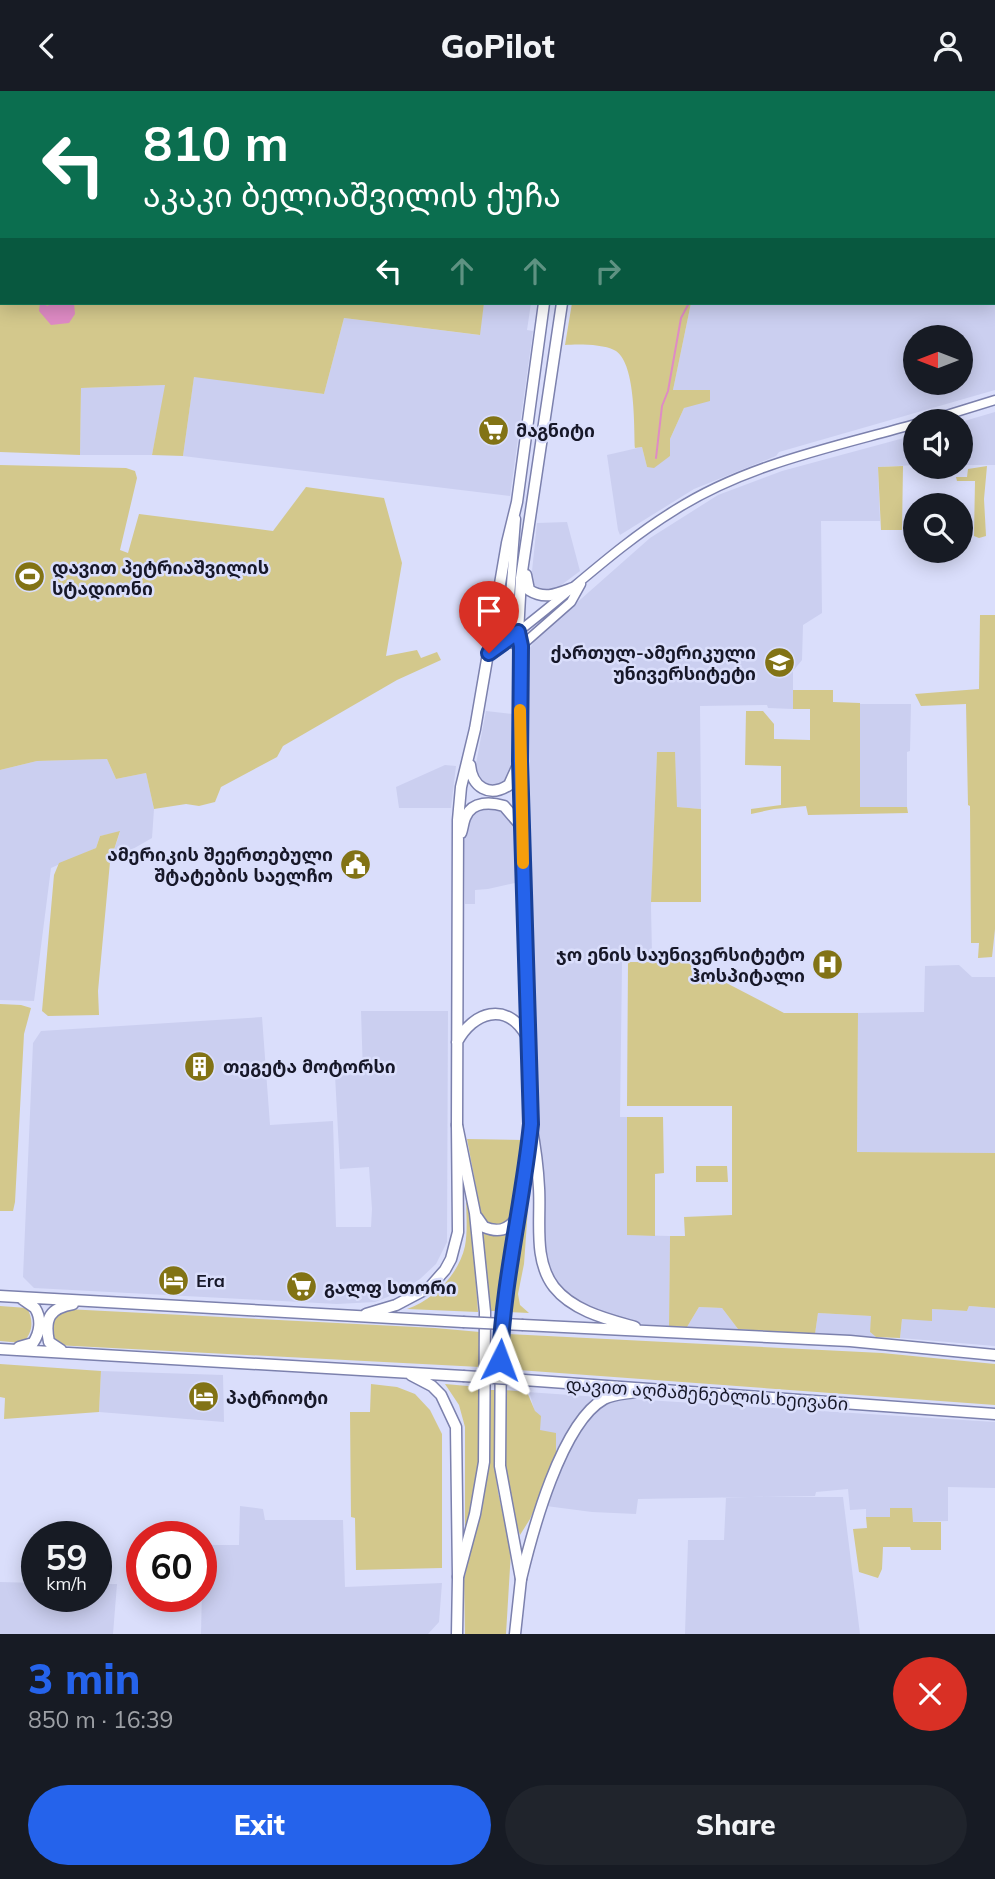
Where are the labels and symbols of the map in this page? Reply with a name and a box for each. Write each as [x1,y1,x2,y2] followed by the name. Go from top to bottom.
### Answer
[903,325,973,395] north arrow
[476,413,510,447] supermarket icon: მაგნიტი
[516,419,595,442] place label: მაგნიტი
[52,556,269,600] place label: დავით პეტრიაშვილის სტადიონი
[12,560,46,594] sports icon: დავით პეტრიაშვილის სტადიონი
[459,581,519,653] pin
[551,641,756,685] place label: ქართულ-ამერიკული უნივერსიტეტი
[762,645,796,679] school or university icon: ქართულ-ამერიკული უნივერსიტეტი
[107,843,333,887] place label: ამერიკის შეერთებული შტატების საელჩო
[339,847,373,881] public building icon: ამერიკის შეერთებული შტატების საელჩო
[556,943,805,987] place label: ჯო ენის საუნივერსიტეტო ჰოსპიტალი
[811,947,845,981] hospital icon: ჯო ენის საუნივერსიტეტო ჰოსპიტალი
[183,1049,217,1083] building icon: თეგეტა მოტორსი
[223,1055,396,1078] place label: თეგეტა მოტორსი
[156,1263,190,1297] hotel icon: Era
[196,1269,225,1292] place label: Era
[284,1270,318,1304] supermarket icon: გალფ სთორი
[324,1276,457,1299] place label: გალფ სთორი
[463,1323,537,1397] position arrow
[565,1373,849,1415] street label: დავით აღმაშენებლის ხეივანი
[186,1380,220,1414] hotel icon: პატრიოტი
[226,1386,328,1409] place label: პატრიოტი
[126,1521,217,1612] speed limit sign: 60

